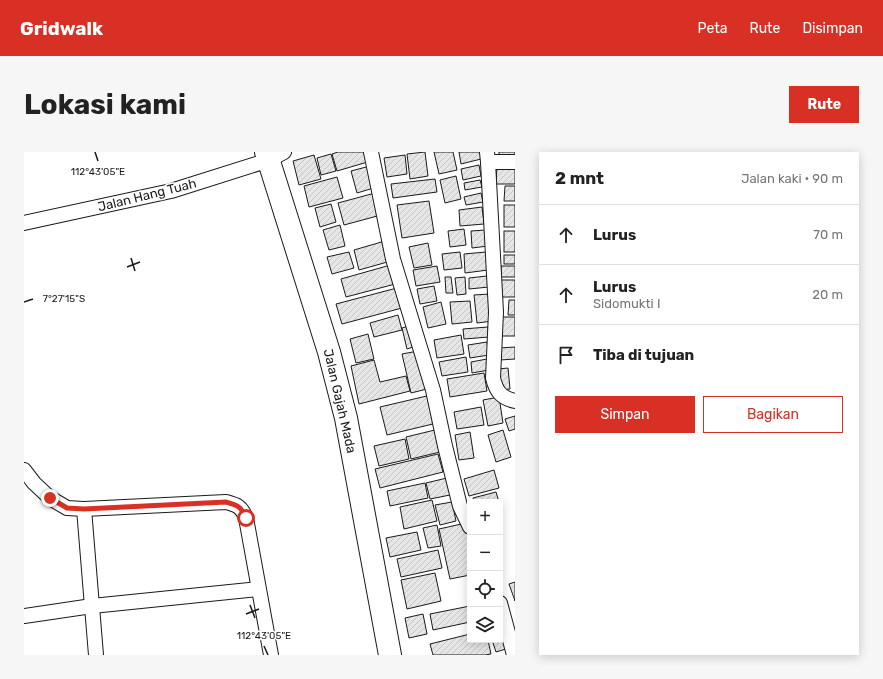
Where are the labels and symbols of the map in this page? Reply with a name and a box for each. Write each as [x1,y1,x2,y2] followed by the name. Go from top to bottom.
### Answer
[71,166,125,178] text: 112°43'05"E
[96,175,198,215] street label: Jalan Hang Tuah
[43,293,85,305] text: 7°27'15"S
[321,347,359,455] street label: Jalan Gajah Mada
[41,489,59,507] route end
[237,509,255,527] route start
[237,630,291,642] text: 112°43'05"E

